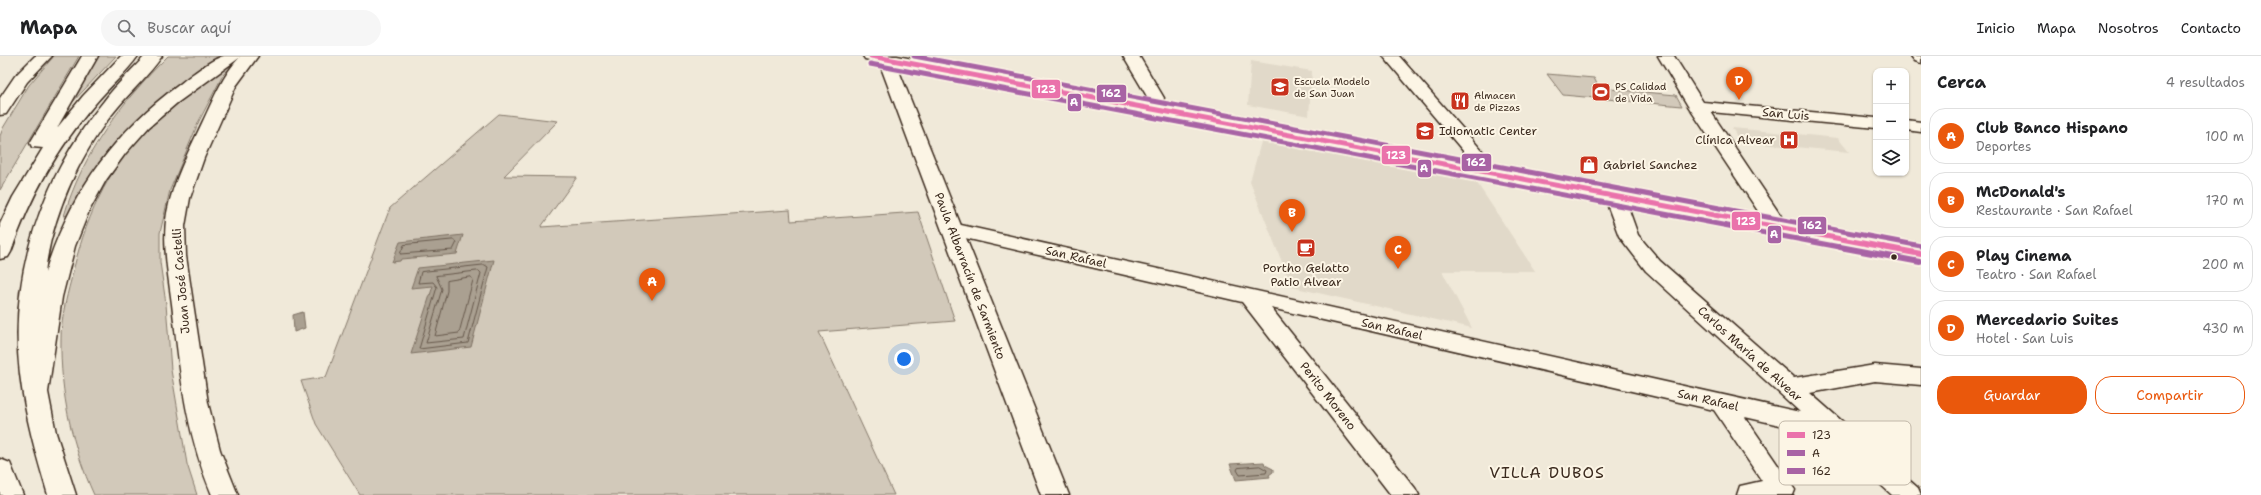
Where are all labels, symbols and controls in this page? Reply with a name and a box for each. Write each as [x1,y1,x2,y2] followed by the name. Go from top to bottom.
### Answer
[101,10,381,46] search box
[20,15,77,40] text: Mapa
[115,17,137,39] icon: search
[147,18,231,38] text: Buscar aquí
[1977,19,2015,37] text: Inicio
[2037,19,2076,37] text: Mapa
[2098,19,2159,37] text: Nosotros
[2181,19,2241,37] text: Contacto
[1726,67,1752,100] pin: D
[1873,68,1909,176] map controls
[1873,68,1909,104] button: +
[1937,71,1986,93] text: Cerca
[2166,74,2245,91] text: 4 resultados
[1294,75,1370,100] place label: Escuela Modelo de San Juan
[1269,76,1291,98] school or university icon: Escuela Modelo de San Juan
[1031,79,1061,99] line badge: 123
[1615,80,1667,105] place label: PS Calidad de Vida
[1590,81,1612,103] sports icon: PS Calidad de Vida
[1036,82,1056,97] text: 123
[1096,84,1127,103] line badge: 162
[1101,86,1121,101] text: 162
[1474,89,1520,114] place label: Almacen de Pizzas
[1449,90,1471,112] restaurant icon: Almacen de Pizzas
[1067,93,1082,112] line badge: A
[1070,95,1079,110] text: A
[1762,104,1810,124] street label: San Luis
[1873,104,1909,140] button: −
[1976,118,2128,138] text: Club Banco Hispano
[1414,120,1436,142] school or university icon: Idiomatic Center
[1439,123,1538,139] place label: Idiomatic Center
[1946,128,1956,145] text: A
[2205,128,2244,145] text: 100 m
[1778,129,1800,151] hospital icon: Clínica Alvear
[1695,132,1775,148] place label: Clínica Alvear
[1976,138,2031,155] text: Deportes
[1873,140,1909,176] button: layers
[1381,145,1411,165] line badge: 123
[1386,148,1406,163] text: 123
[1461,153,1492,172] line badge: 162
[1578,154,1600,176] shop icon: Gabriel Sanchez
[1466,155,1486,170] text: 162
[1603,157,1698,173] place label: Gabriel Sanchez
[1417,159,1432,178] line badge: A
[1420,161,1429,176] text: A
[1976,182,2066,202] text: McDonald's
[931,190,1009,362] street label: Paula Albarracín de Sarmiento
[1947,192,1955,209] text: B
[2206,192,2244,209] text: 170 m
[1279,199,1305,232] pin: B
[1976,202,2133,219] text: Restaurante · San Rafael
[1731,211,1761,231] line badge: 123
[1736,214,1756,229] text: 123
[1797,216,1827,235] line badge: 162
[1802,218,1822,233] text: 162
[1767,225,1782,244] line badge: A
[168,227,194,335] street label: Juan José Castelli
[1770,227,1779,242] text: A
[1385,236,1411,269] pin: C
[1295,237,1317,259] cafe icon: Portho Gelatto Patio Alvear
[1044,242,1109,272] street label: San Rafael
[1976,246,2071,266] text: Play Cinema
[1889,252,1899,262] unlabelled marker
[1947,256,1955,273] text: C
[2202,256,2244,273] text: 200 m
[1263,260,1349,290] place label: Portho Gelatto Patio Alvear
[1976,266,2096,283] text: Teatro · San Rafael
[639,268,665,301] pin: A
[1694,303,1806,406] street label: Carlos María de Alvear
[1976,310,2119,330] text: Mercedario Suites
[1360,314,1425,344] street label: San Rafael
[1946,320,1956,337] text: D
[2202,320,2244,337] text: 430 m
[1976,330,2074,347] text: Hotel · San Luis
[894,349,914,369] your location
[1296,359,1360,433] street label: Perito Moreno
[1937,376,2087,414] button: Guardar
[2095,376,2245,414] button: Compartir
[1676,385,1741,415] street label: San Rafael
[1779,421,1911,485] legend
[1812,428,1831,443] text: 123
[1812,446,1820,461] text: A
[1489,462,1605,483] district label: VILLA DUBOS
[1812,464,1831,479] text: 162

